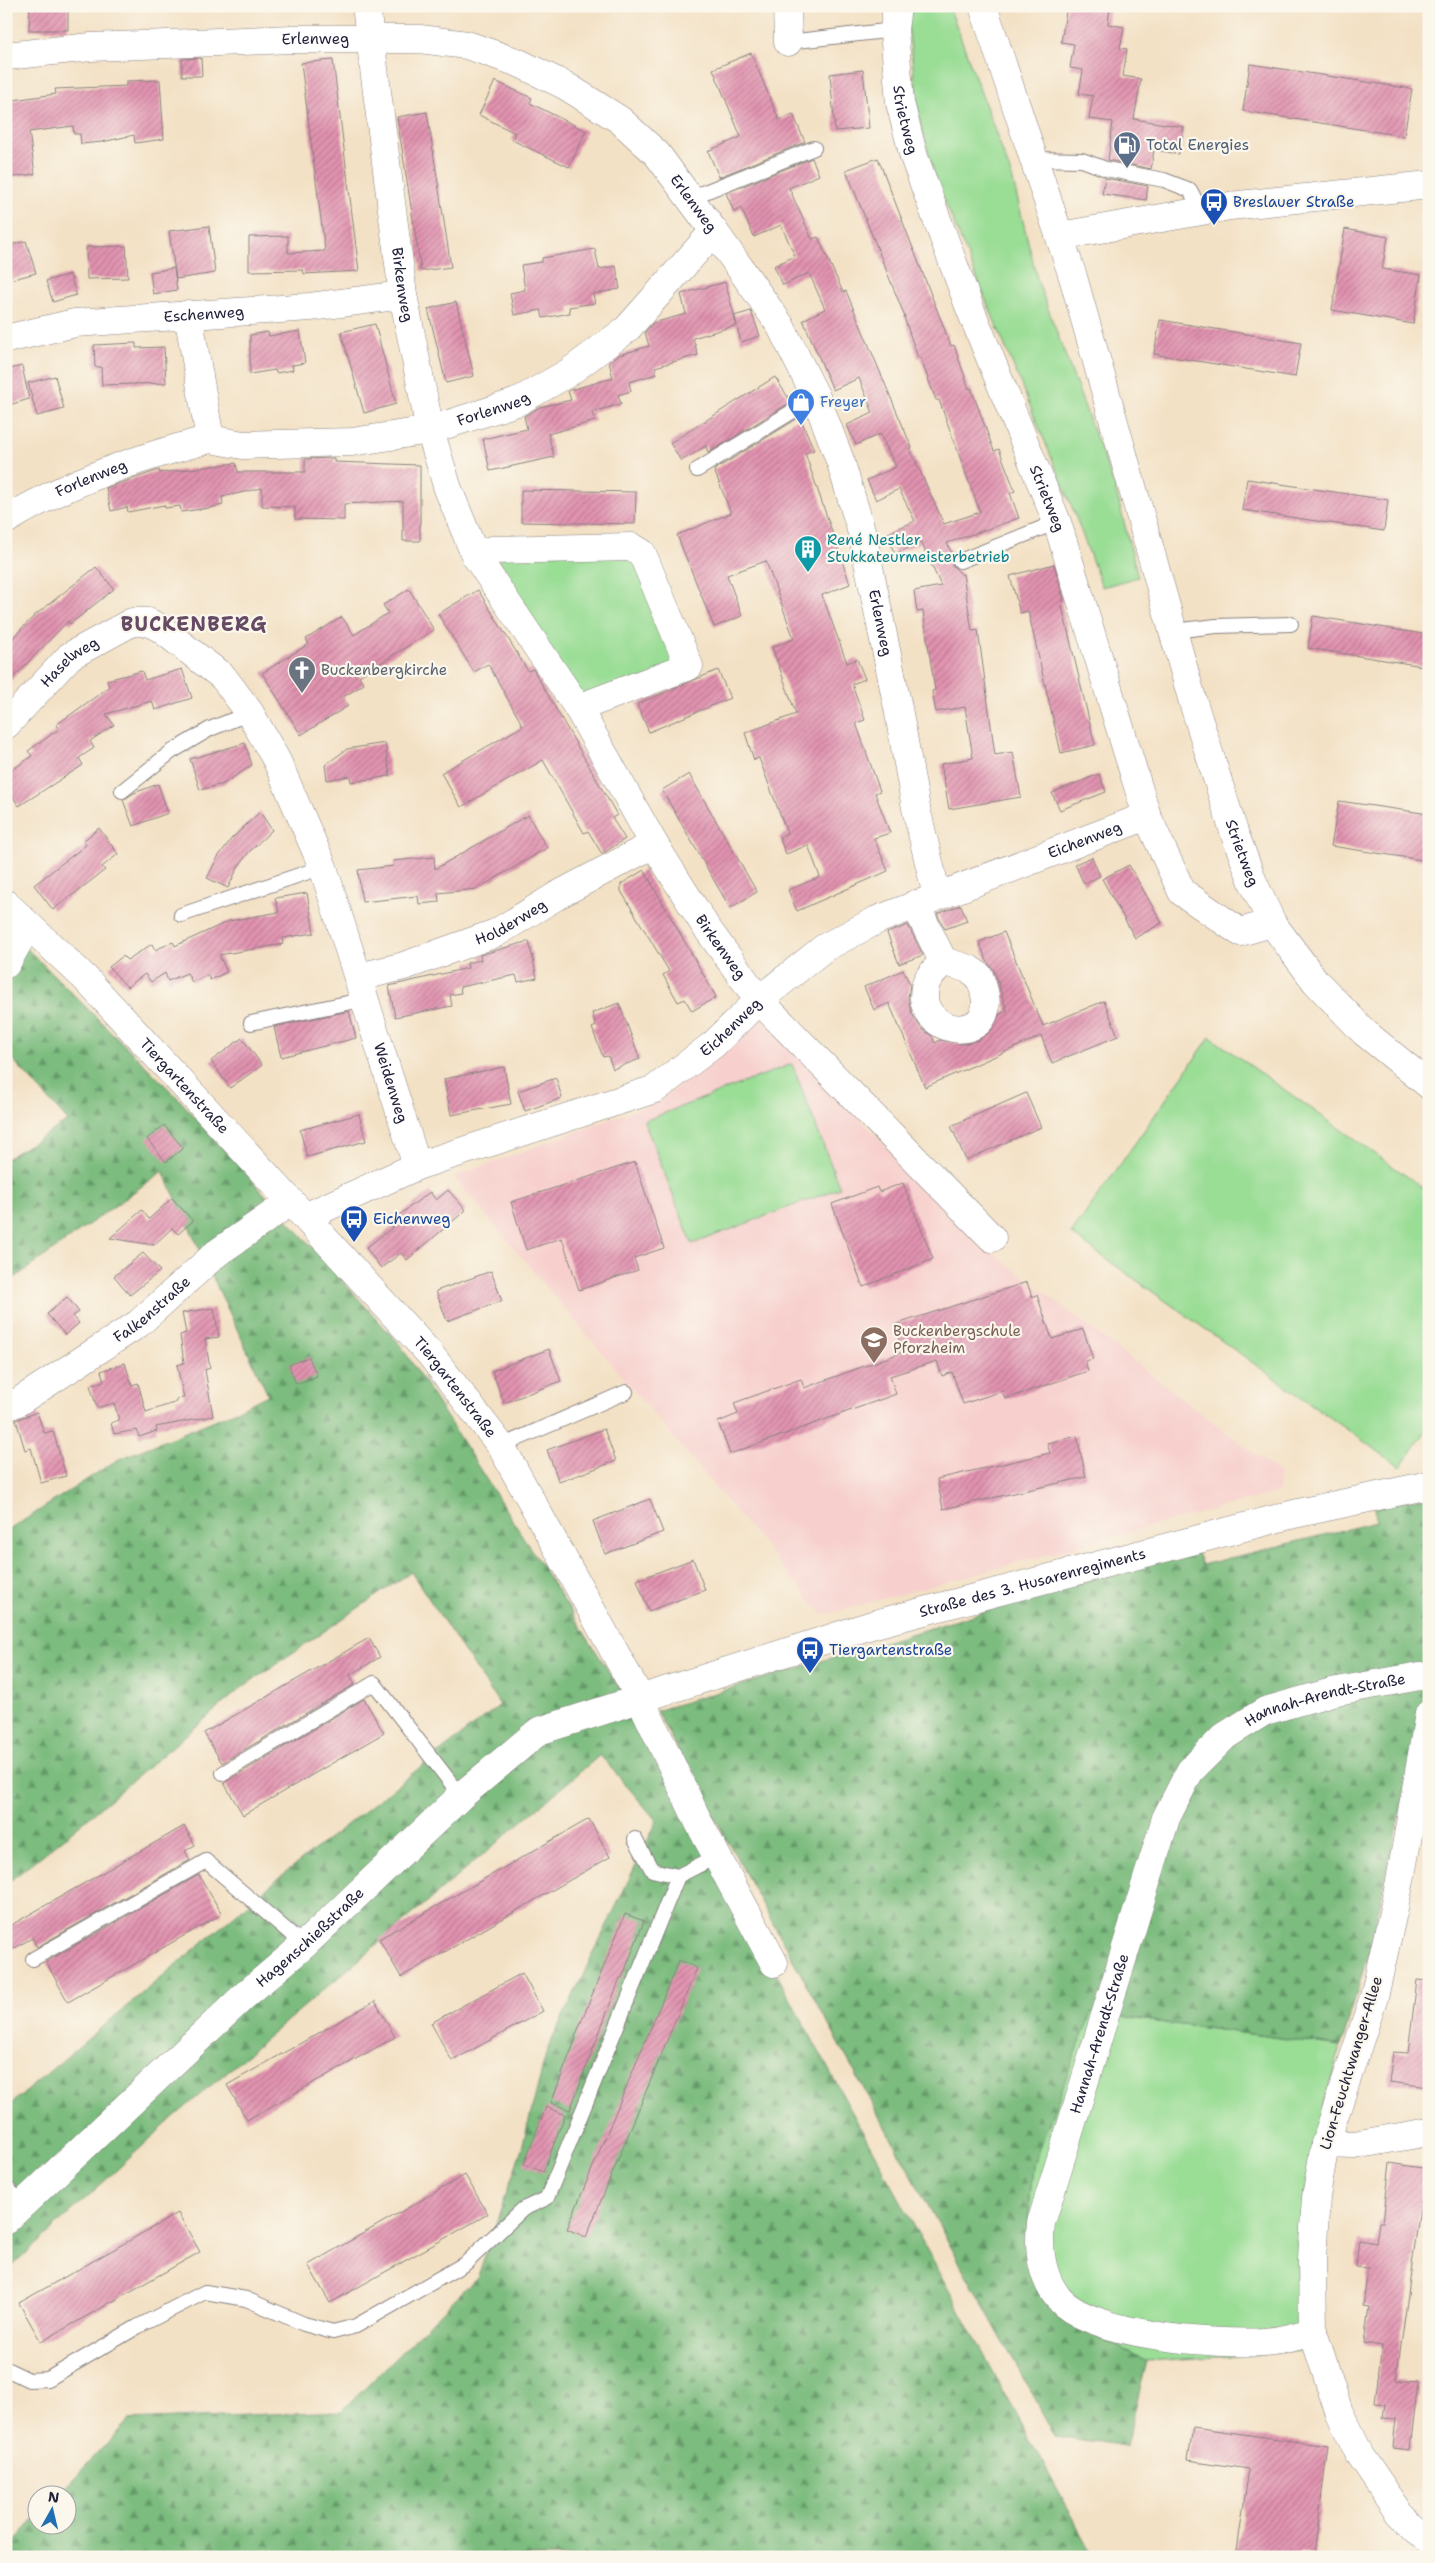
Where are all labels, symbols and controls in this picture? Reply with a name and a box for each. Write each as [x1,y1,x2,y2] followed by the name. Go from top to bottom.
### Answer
[281,29,349,49] street label: Erlenweg
[889,85,923,157] street label: Strietweg
[1112,130,1142,169] fuel station icon: Total Energies
[1146,135,1249,155] place label: Total Energies
[665,170,722,237] street label: Erlenweg
[1199,187,1229,226] bus stop icon: Breslauer Straße
[1233,192,1354,212] place label: Breslauer Straße
[387,246,418,324] street label: Birkenweg
[163,302,245,327] street label: Eschenweg
[454,387,533,431] street label: Forlenweg
[786,387,816,426] shop icon: Freyer
[820,392,866,412] place label: Freyer
[52,455,130,502] street label: Forlenweg
[1025,462,1069,534] street label: Strietweg
[827,530,1010,567] place label: René Nestler Stukkateurmeisterbetrieb
[793,534,823,573] building icon: René Nestler Stukkateurmeisterbetrieb
[864,588,897,658] street label: Erlenweg
[121,611,267,637] district label: BUCKENBERG
[36,632,102,692] street label: Haselweg
[287,655,317,694] church icon: Buckenbergkirche
[321,660,447,680] place label: Buckenbergkirche
[1045,817,1124,863] street label: Eichenweg
[1221,817,1264,890] street label: Strietweg
[472,894,550,950] street label: Holderweg
[691,911,751,983] street label: Birkenweg
[696,993,766,1061] street label: Eichenweg
[135,1034,234,1138] street label: Tiergartenstraße
[369,1040,413,1126] street label: Weidenweg
[339,1204,369,1243] bus stop icon: Eichenweg
[373,1209,450,1229] place label: Eichenweg
[110,1272,195,1347] street label: Falkenstraße
[893,1321,1021,1358] place label: Buckenbergschule Pforzheim
[859,1325,889,1364] school or university icon: Buckenbergschule Pforzheim
[409,1332,501,1442] street label: Tiergartenstraße
[917,1543,1148,1622] street label: Straße des 3. Husarenregiments
[795,1635,825,1674] bus stop icon: Tiergartenstraße
[829,1640,952,1660] place label: Tiergartenstraße
[1241,1669,1407,1731] street label: Hannah-Arendt-Straße
[251,1883,368,1992] street label: Hagenschießstraße
[1065,1951,1134,2116] street label: Hannah-Arendt-Straße
[1315,1974,1387,2152] street label: Lion-Feuchtwanger-Allee
[28,2486,78,2536] north arrow
[47,2487,61,2507] text: N

